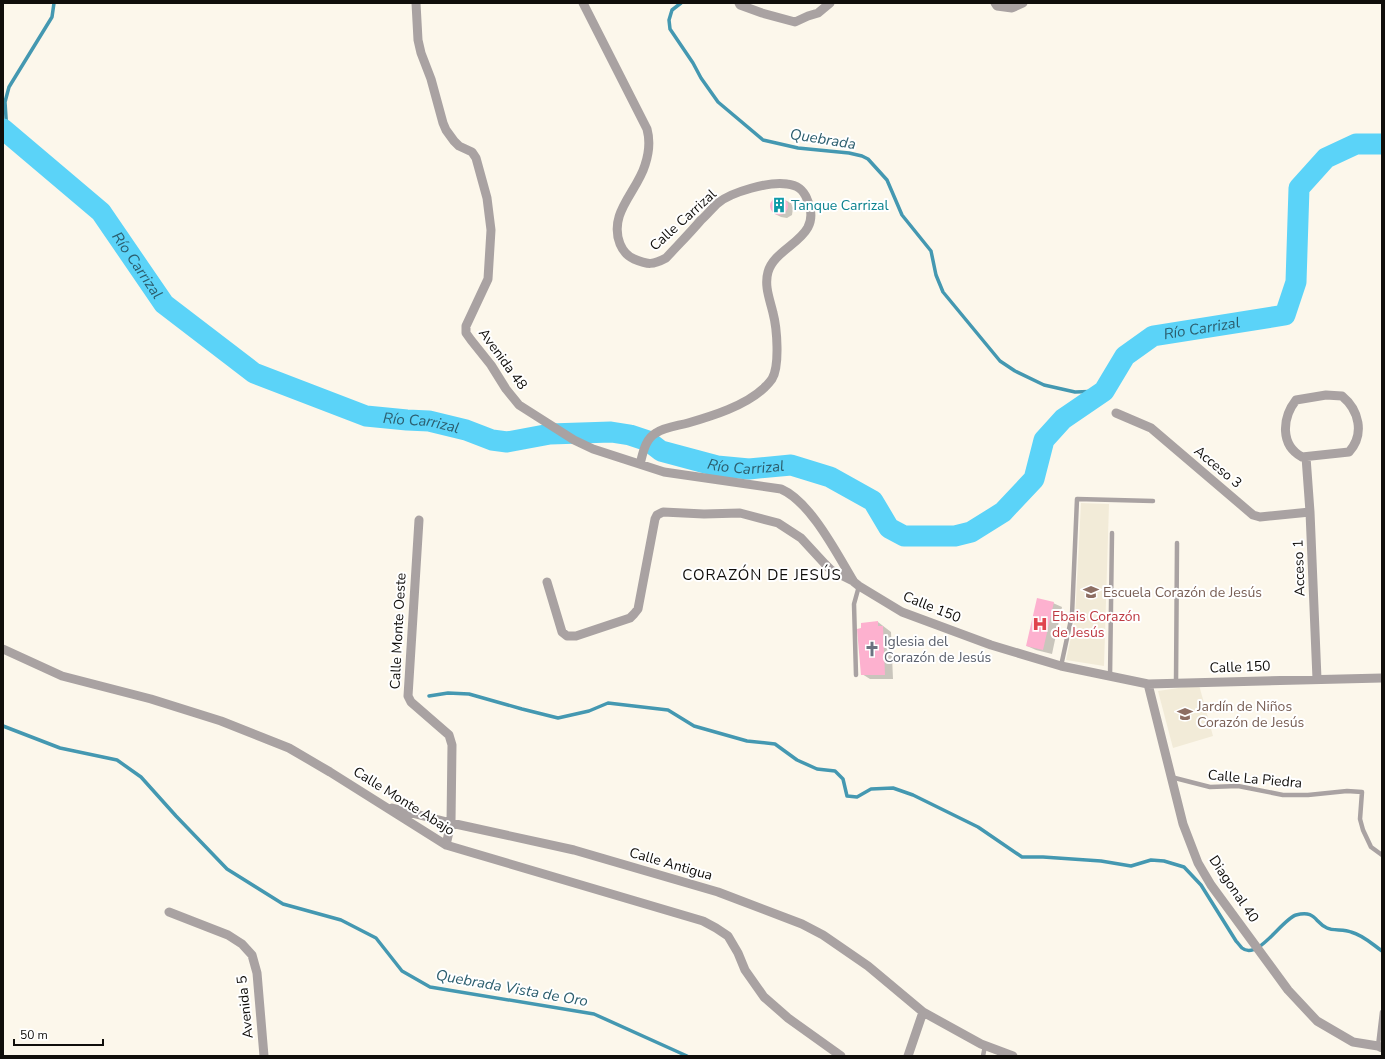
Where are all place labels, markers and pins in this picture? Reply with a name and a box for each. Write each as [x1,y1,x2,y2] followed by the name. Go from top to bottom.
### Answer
[770,196,788,214] building icon: Tanque Carrizal
[791,196,890,215] place label: Tanque Carrizal
[1082,583,1100,601] school or university icon: Escuela Corazón de Jesús
[1103,583,1262,602] place label: Escuela Corazón de Jesús
[1052,607,1140,642] place label: Ebais Corazón de Jesús
[1031,615,1049,633] hospital icon: Ebais Corazón de Jesús
[884,632,992,667] place label: Iglesia del Corazón de Jesús
[863,640,881,658] church icon: Iglesia del Corazón de Jesús
[1196,697,1305,732] place label: Jardín de Niños Corazón de Jesús
[1176,705,1194,723] school or university icon: Jardín de Niños Corazón de Jesús

